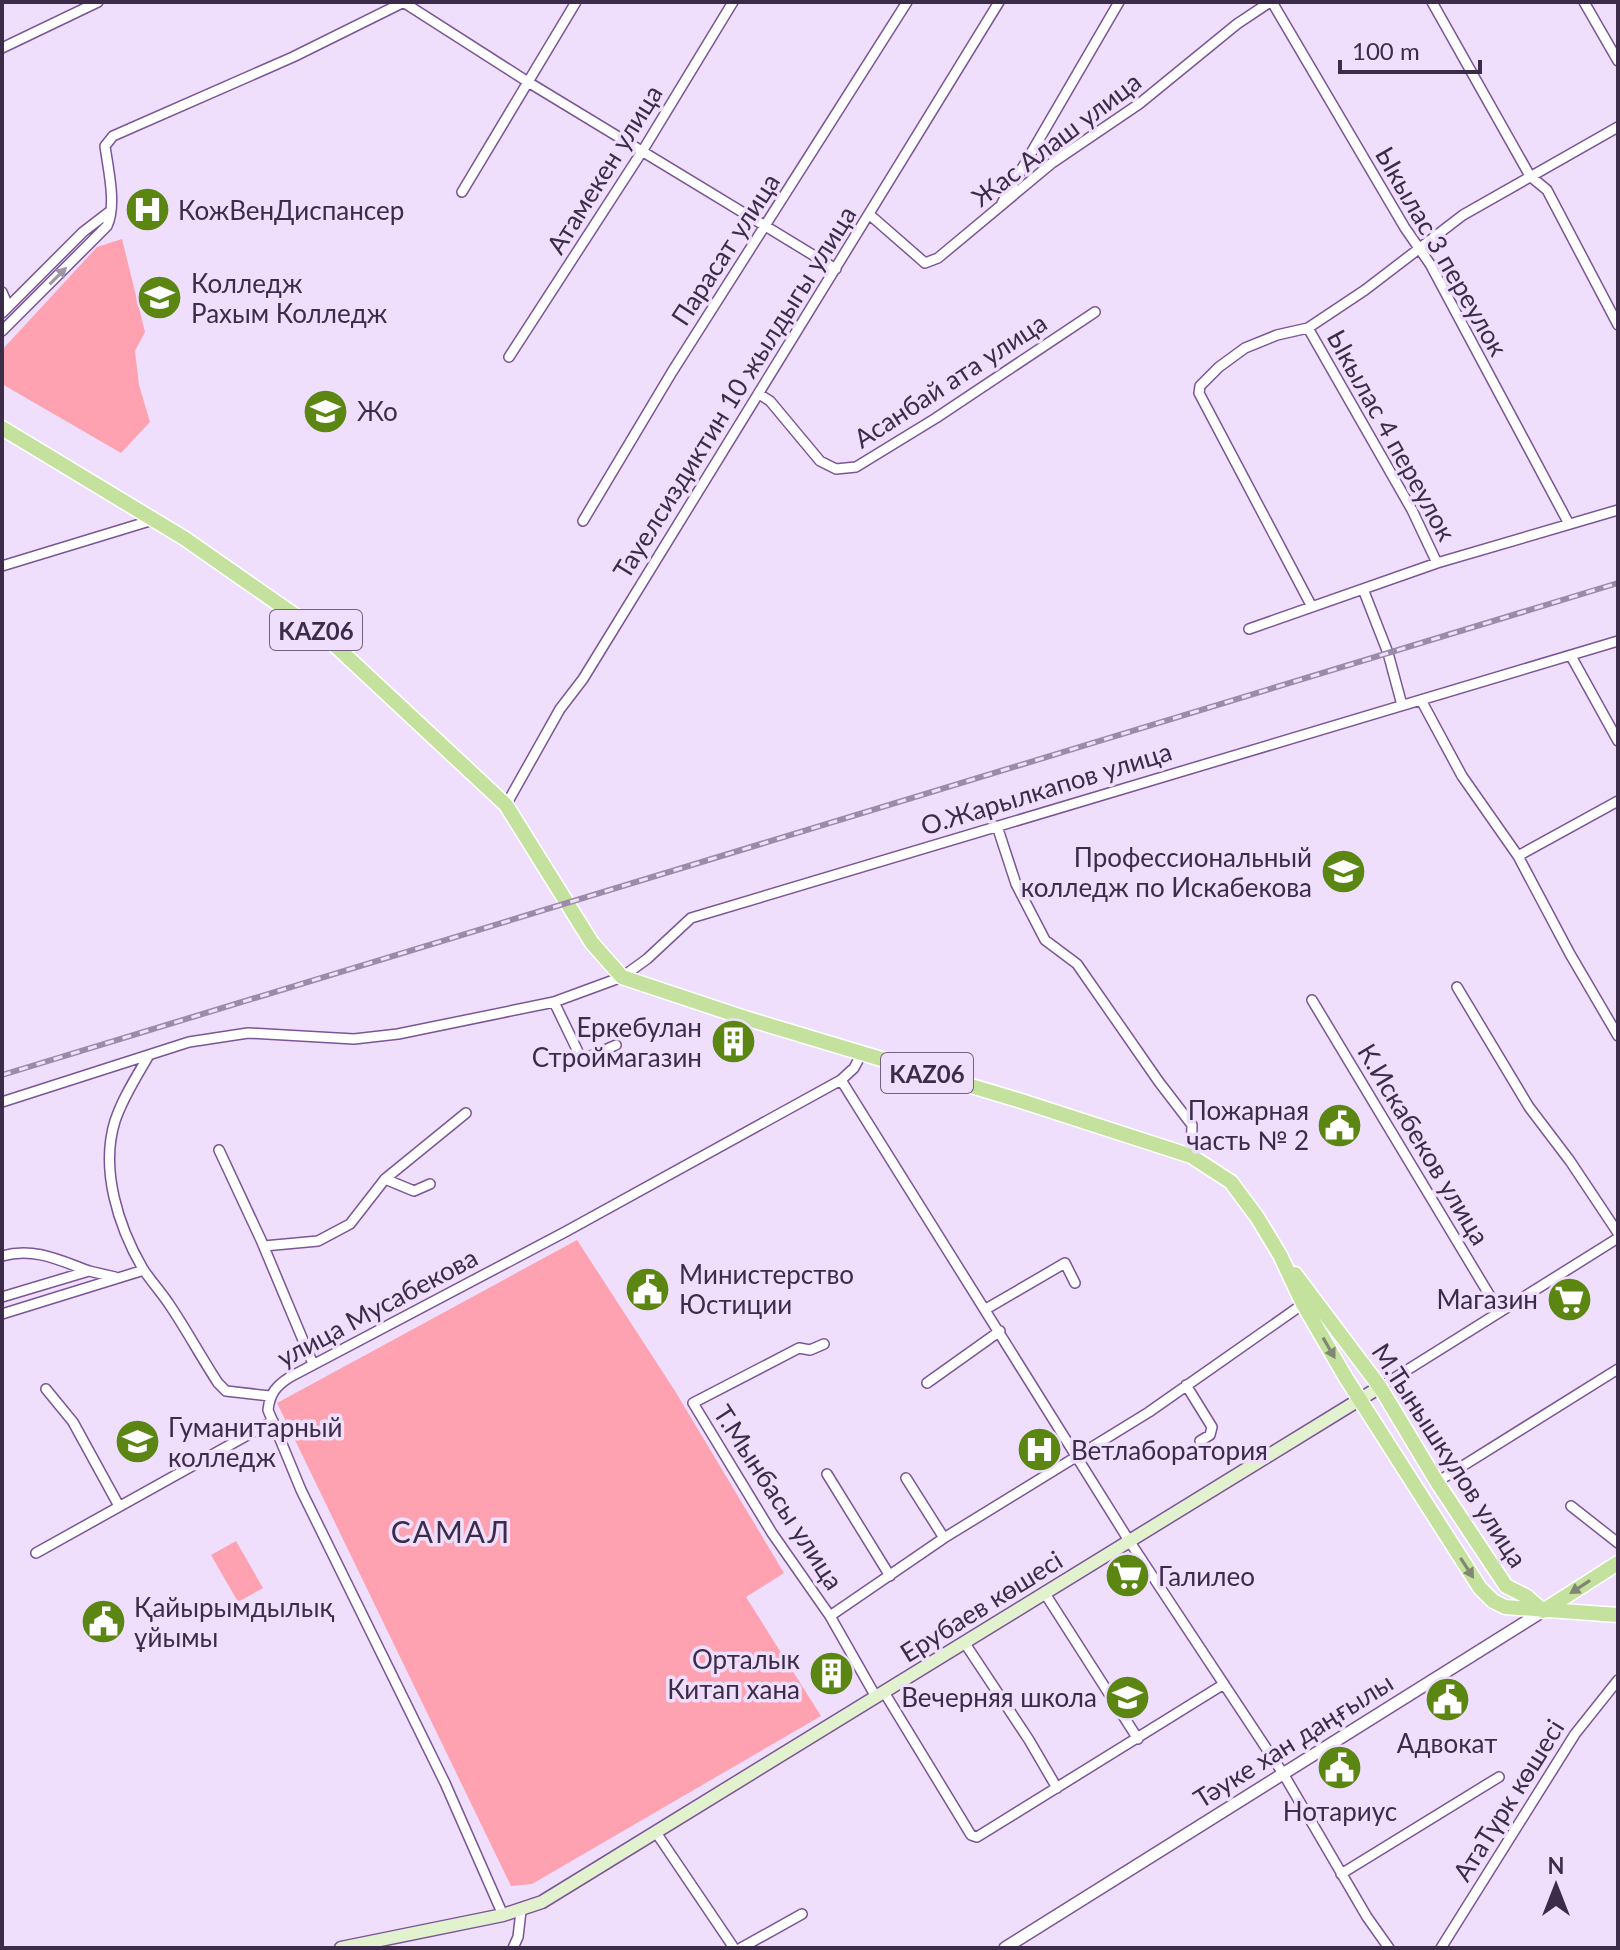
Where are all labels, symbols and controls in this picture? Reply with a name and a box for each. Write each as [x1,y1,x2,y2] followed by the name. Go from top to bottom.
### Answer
[1340,24,1480,74] scale bar
[1352,36,1420,65] text: 100 m
[965,65,1147,213] street label: Жас Алаш улица
[539,79,669,259] street label: Атамекен улица
[1369,141,1515,362] street label: Ыкылас 3 переулок
[664,167,786,331] street label: Парасат улица
[123,186,171,234] hospital icon: КожВенДиспансер
[178,194,404,226] place label: КожВенДиспансер
[606,200,862,584] street label: Тауелсиздиктин 10 жылдыгы улица
[48,267,67,286] one-way arrow
[191,267,388,329] place label: Колледж Рахым Колледж
[136,274,184,322] school or university icon: Колледж Рахым Колледж
[848,306,1052,454] street label: Асанбай ата улица
[1321,324,1464,547] street label: Ыкылас 4 переулок
[302,387,350,435] school or university icon: Жо
[357,395,398,427] place label: Жо
[270,610,362,650] road number: KАZ06
[917,735,1175,841] street label: О.Жарылкапов улица
[1021,841,1312,903] place label: Профессиональный колледж по Искабекова
[1319,848,1367,896] school or university icon: Профессиональный колледж по Искабекова
[532,1011,702,1073] place label: Еркебулан Строймагазин
[709,1018,757,1066] building icon: Еркебулан Строймагазин
[1351,1038,1497,1250] street label: К.Искабеков улица
[881,1053,973,1093] road number: KАZ06
[1186,1094,1309,1156] place label: Пожарная часть № 2
[1316,1101,1364,1149] public building icon: Пожарная часть № 2
[271,1241,483,1373] street label: улица Мусабекова
[679,1258,854,1320] place label: Министерство Юстиции
[624,1265,672,1313] public building icon: Министерство Юстиции
[1545,1275,1593,1323] supermarket icon: Магазин
[1437,1283,1538,1315] place label: Магазин
[1322,1337,1336,1359] one-way arrow
[1366,1337,1534,1573] street label: М.Тынышкулов улица
[707,1399,851,1595] street label: Т.Мынбасы улица
[168,1411,343,1473] place label: Гуманитарный колледж
[113,1418,161,1466] school or university icon: Гуманитарный колледж
[1016,1426,1064,1474] hospital icon: Ветлаборатория
[1071,1434,1268,1466] place label: Ветлаборатория
[391,1513,511,1549] district label: САМАЛ
[894,1543,1068,1669] street label: Ерубаев көшесі
[1103,1552,1151,1600] supermarket icon: Галилео
[1460,1558,1475,1579] one-way arrow
[1158,1560,1255,1592] place label: Галилео
[1570,1580,1591,1595] one-way arrow
[134,1591,334,1653] place label: Қайырымдылық ұйымы
[79,1598,127,1646] public building icon: Қайырымдылық ұйымы
[667,1643,801,1705] place label: Орталык Китап хана
[807,1650,855,1698] building icon: Орталык Китап хана
[1187,1666,1399,1814] street label: Тәуке хан даңғылы
[1104,1673,1152,1721] school or university icon: Вечерняя школа
[1423,1676,1471,1724] public building icon: Адвокат
[901,1681,1097,1713] place label: Вечерняя школа
[1446,1713,1570,1887] street label: АтаТүрк көшесі
[1397,1727,1497,1759] place label: Адвокат
[1316,1744,1364,1792] public building icon: Нотариус
[1283,1795,1397,1827] place label: Нотариус
[1516,1846,1596,1926] north arrow
[1548,1852,1564,1879] text: N

